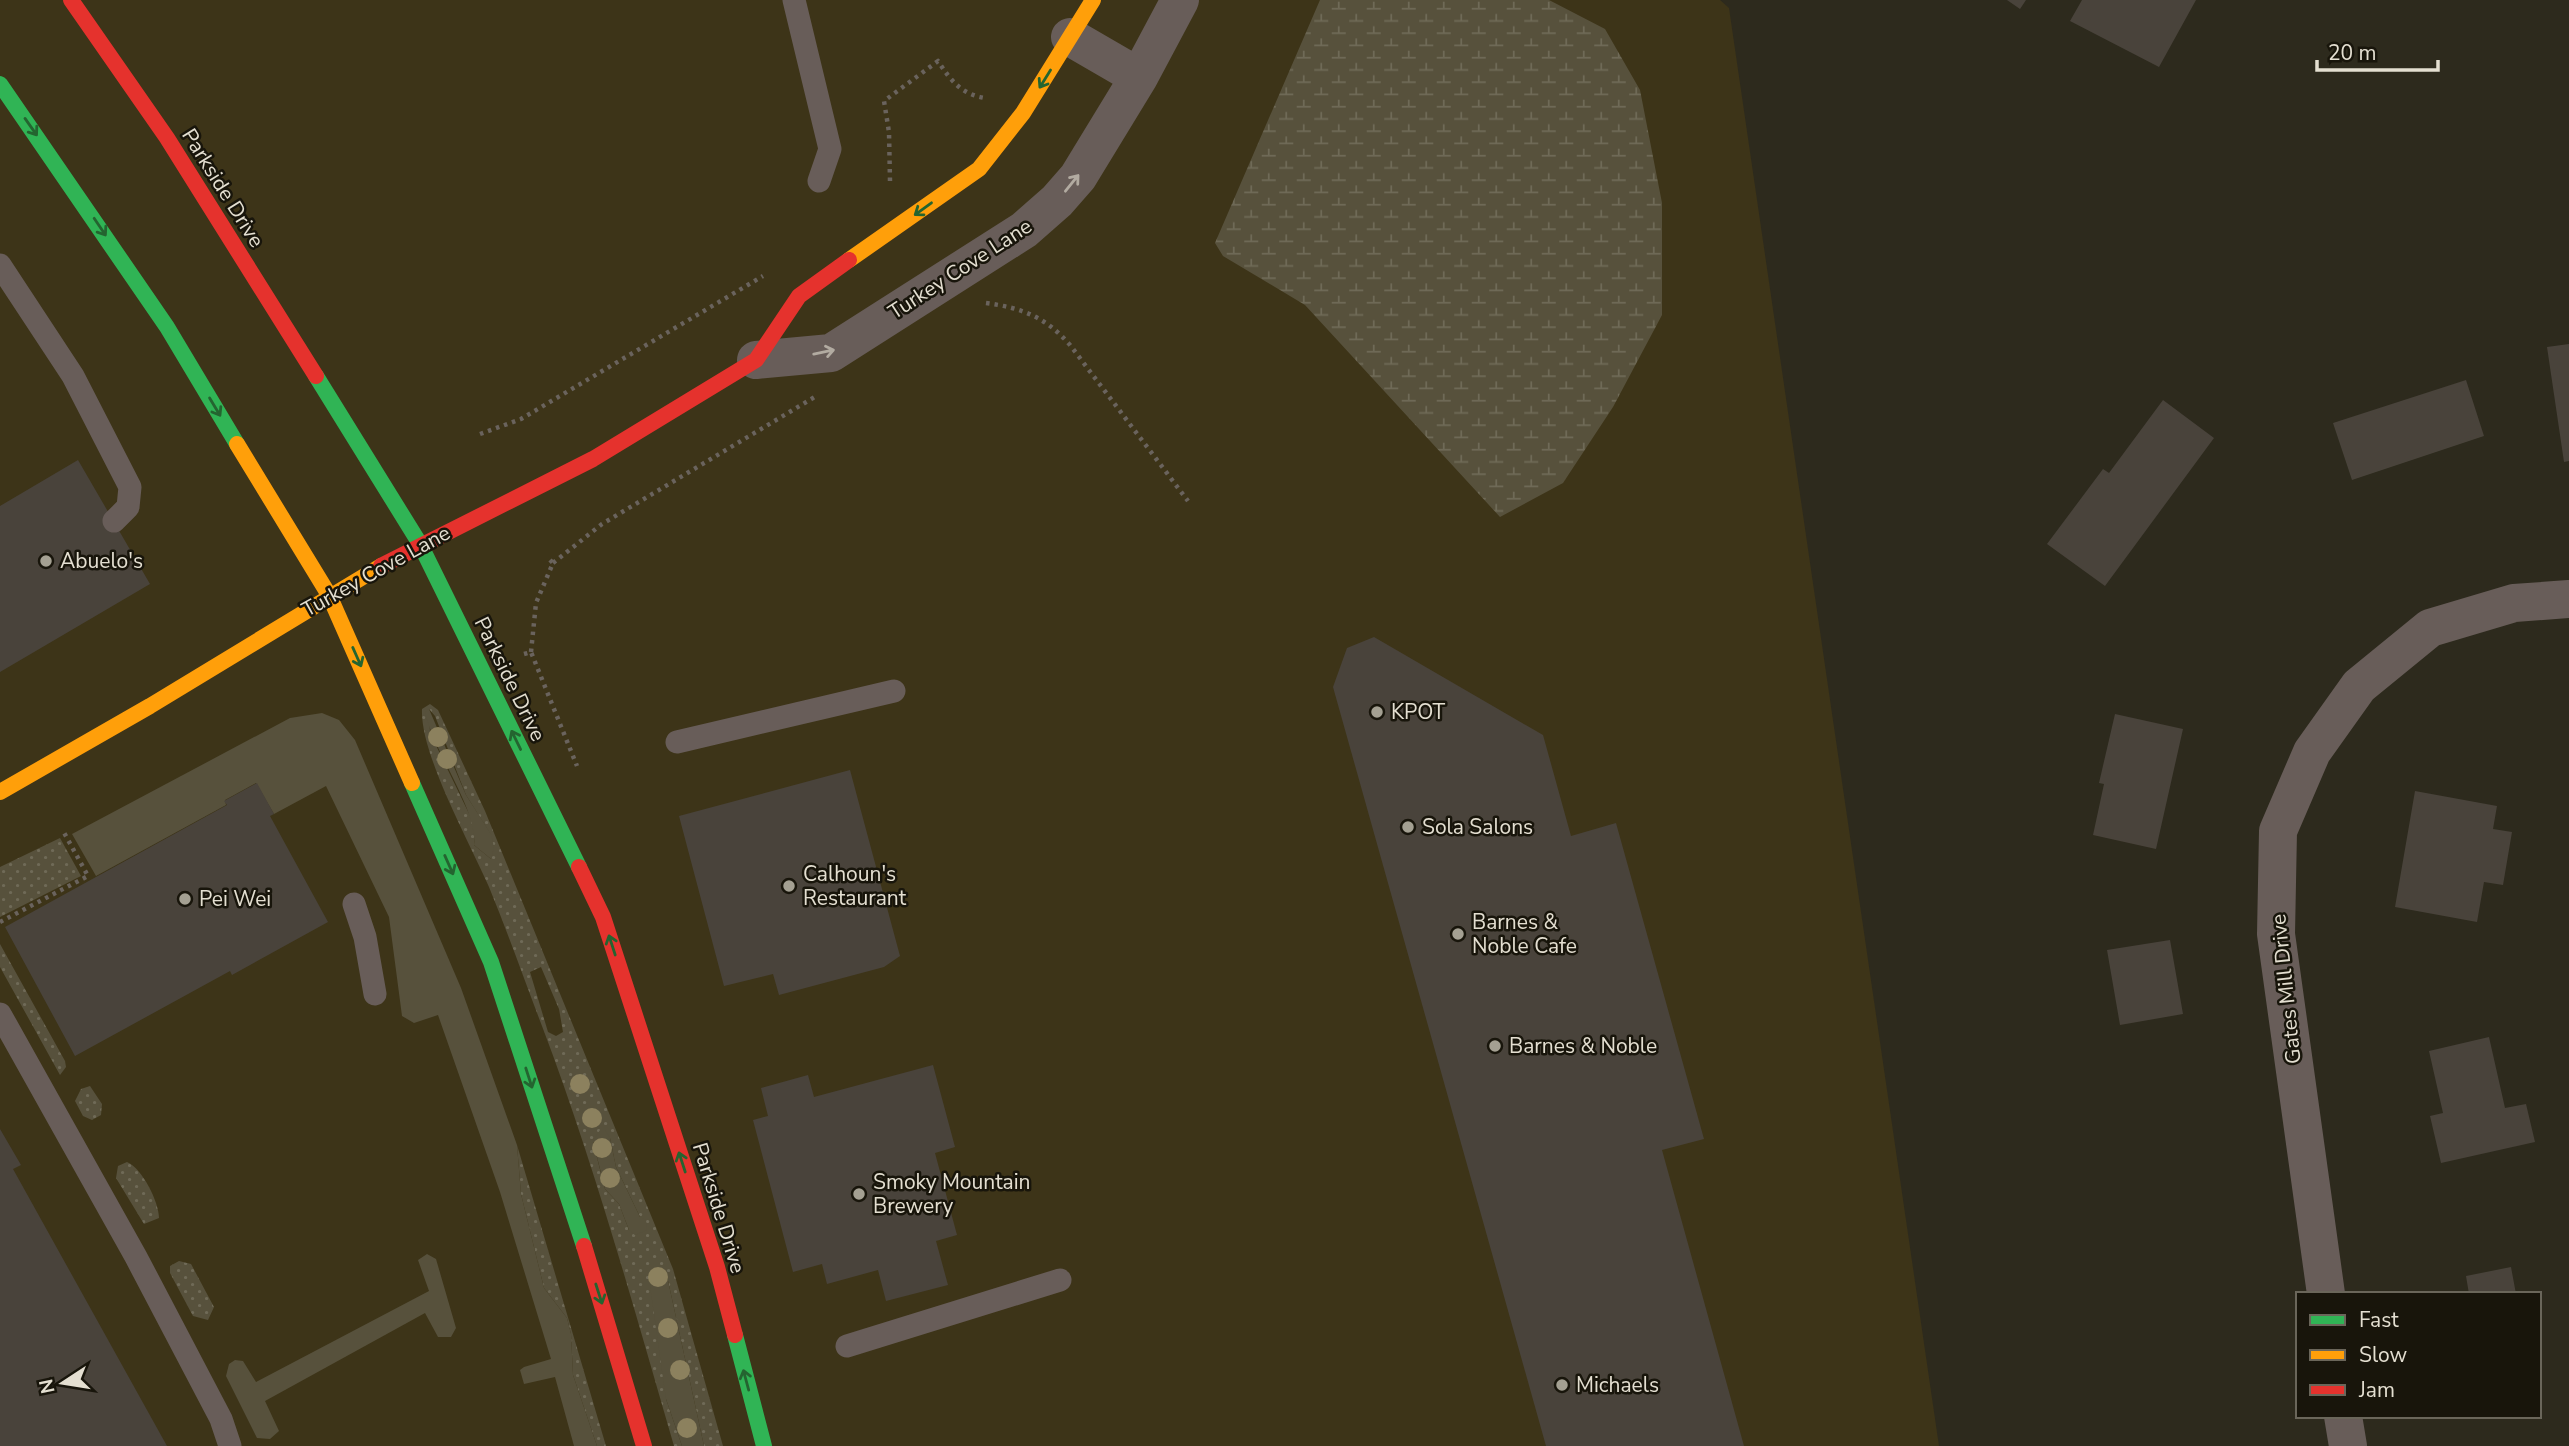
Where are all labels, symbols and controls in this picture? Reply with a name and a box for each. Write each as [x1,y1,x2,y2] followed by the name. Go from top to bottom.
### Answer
[2317,28,2438,72] scale bar
[2328,39,2377,67] text: 20 m
[1037,68,1051,88] one-way arrow
[24,117,38,136] one-way arrow
[175,123,271,253] street label: Parkside Drive
[1065,174,1080,192] one-way arrow
[915,202,933,217] one-way arrow
[883,212,1037,326] street label: Turkey Cove Lane
[93,216,107,236] one-way arrow
[812,345,835,359] one-way arrow
[209,396,223,416] one-way arrow
[297,519,455,623] street label: Turkey Cove Lane
[60,547,143,575] place label: Abuelo's
[38,553,54,569] marker: Abuelo's
[468,612,552,746] street label: Parkside Drive
[351,646,364,667] one-way arrow
[1391,698,1445,726] place label: KPOT
[1369,704,1385,720] marker: KPOT
[509,730,522,751] one-way arrow
[1422,813,1533,841] place label: Sola Salons
[1400,819,1416,835] marker: Sola Salons
[443,854,456,875] one-way arrow
[803,860,907,912] place label: Calhoun's Restaurant
[781,878,797,894] marker: Calhoun's Restaurant
[199,885,271,913] place label: Pei Wei
[177,891,193,907] marker: Pei Wei
[1472,908,1577,960] place label: Barnes & Noble Cafe
[2264,913,2308,1065] street label: Gates Mill Drive
[1450,926,1466,942] marker: Barnes & Noble Cafe
[605,935,618,957] one-way arrow
[1509,1032,1657,1060] place label: Barnes & Noble
[1487,1038,1503,1054] marker: Barnes & Noble
[524,1066,536,1088] one-way arrow
[686,1139,752,1277] street label: Parkside Drive
[675,1151,688,1173] one-way arrow
[873,1168,1031,1220] place label: Smoky Mountain Brewery
[851,1186,867,1202] marker: Smoky Mountain Brewery
[593,1283,606,1305] one-way arrow
[2296,1292,2541,1418] legend
[2359,1306,2399,1334] text: Fast
[2359,1341,2408,1369] text: Slow
[28,1348,98,1418] north arrow
[739,1369,752,1392] one-way arrow
[1576,1371,1659,1399] place label: Michaels
[2358,1376,2395,1404] text: Jam
[33,1377,62,1396] text: N
[1554,1377,1570,1393] marker: Michaels

